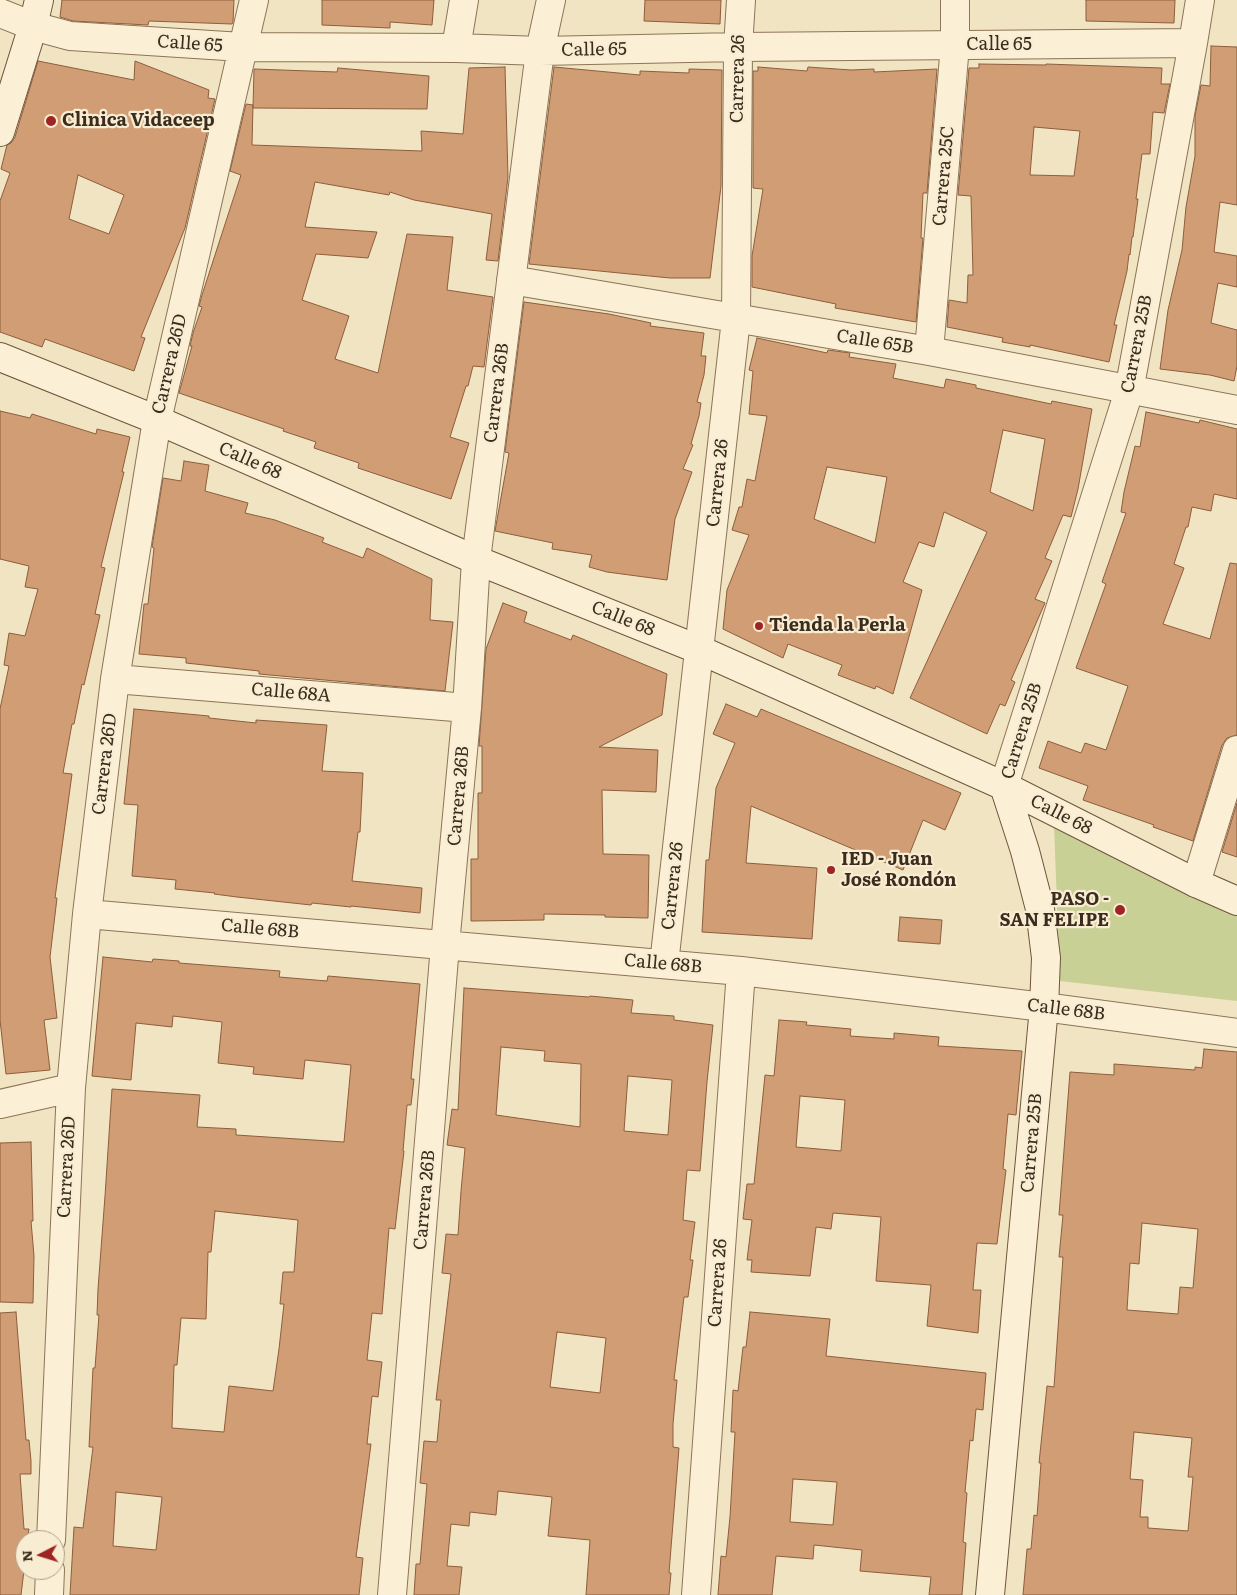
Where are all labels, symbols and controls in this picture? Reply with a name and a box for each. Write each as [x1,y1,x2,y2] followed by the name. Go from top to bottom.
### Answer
[156,31,224,57] street label: Calle 65
[966,34,1032,56] street label: Calle 65
[726,35,750,123] street label: Carrera 26
[561,39,627,61] street label: Calle 65
[62,110,215,132] place label: Clinica Vidaceep
[44,114,58,128] marker: Clinica Vidaceep
[929,125,959,227] street label: Carrera 25C
[1117,293,1157,395] street label: Carrera 25B
[148,312,192,416] street label: Carrera 26D
[835,325,915,359] street label: Calle 65B
[480,342,514,444] street label: Carrera 26B
[215,438,285,484] street label: Calle 68
[703,438,733,528] street label: Carrera 26
[588,597,658,641] street label: Calle 68
[769,615,906,637] place label: Tienda la Perla
[753,620,765,632] marker: Tienda la Perla
[250,679,332,707] street label: Calle 68A
[997,680,1047,782] street label: Carrera 25B
[88,712,122,816] street label: Carrera 26D
[444,745,474,847] street label: Carrera 26B
[1026,790,1096,840] street label: Calle 68
[658,841,688,931] street label: Carrera 26
[841,849,957,892] place label: IED - Juan José Rondón
[825,864,837,876] marker: IED - Juan José Rondón
[1000,889,1109,932] place label: PASO - SAN FELIPE
[1113,903,1127,917] marker: PASO - SAN FELIPE
[220,915,300,943] street label: Calle 68B
[623,950,703,978] street label: Calle 68B
[1026,995,1106,1025] street label: Calle 68B
[1017,1092,1047,1194] street label: Carrera 25B
[54,1115,80,1219] street label: Carrera 26D
[410,1149,440,1251] street label: Carrera 26B
[704,1238,732,1328] street label: Carrera 26
[15,1530,65,1580] north arrow
[16,1549,37,1563] text: N

